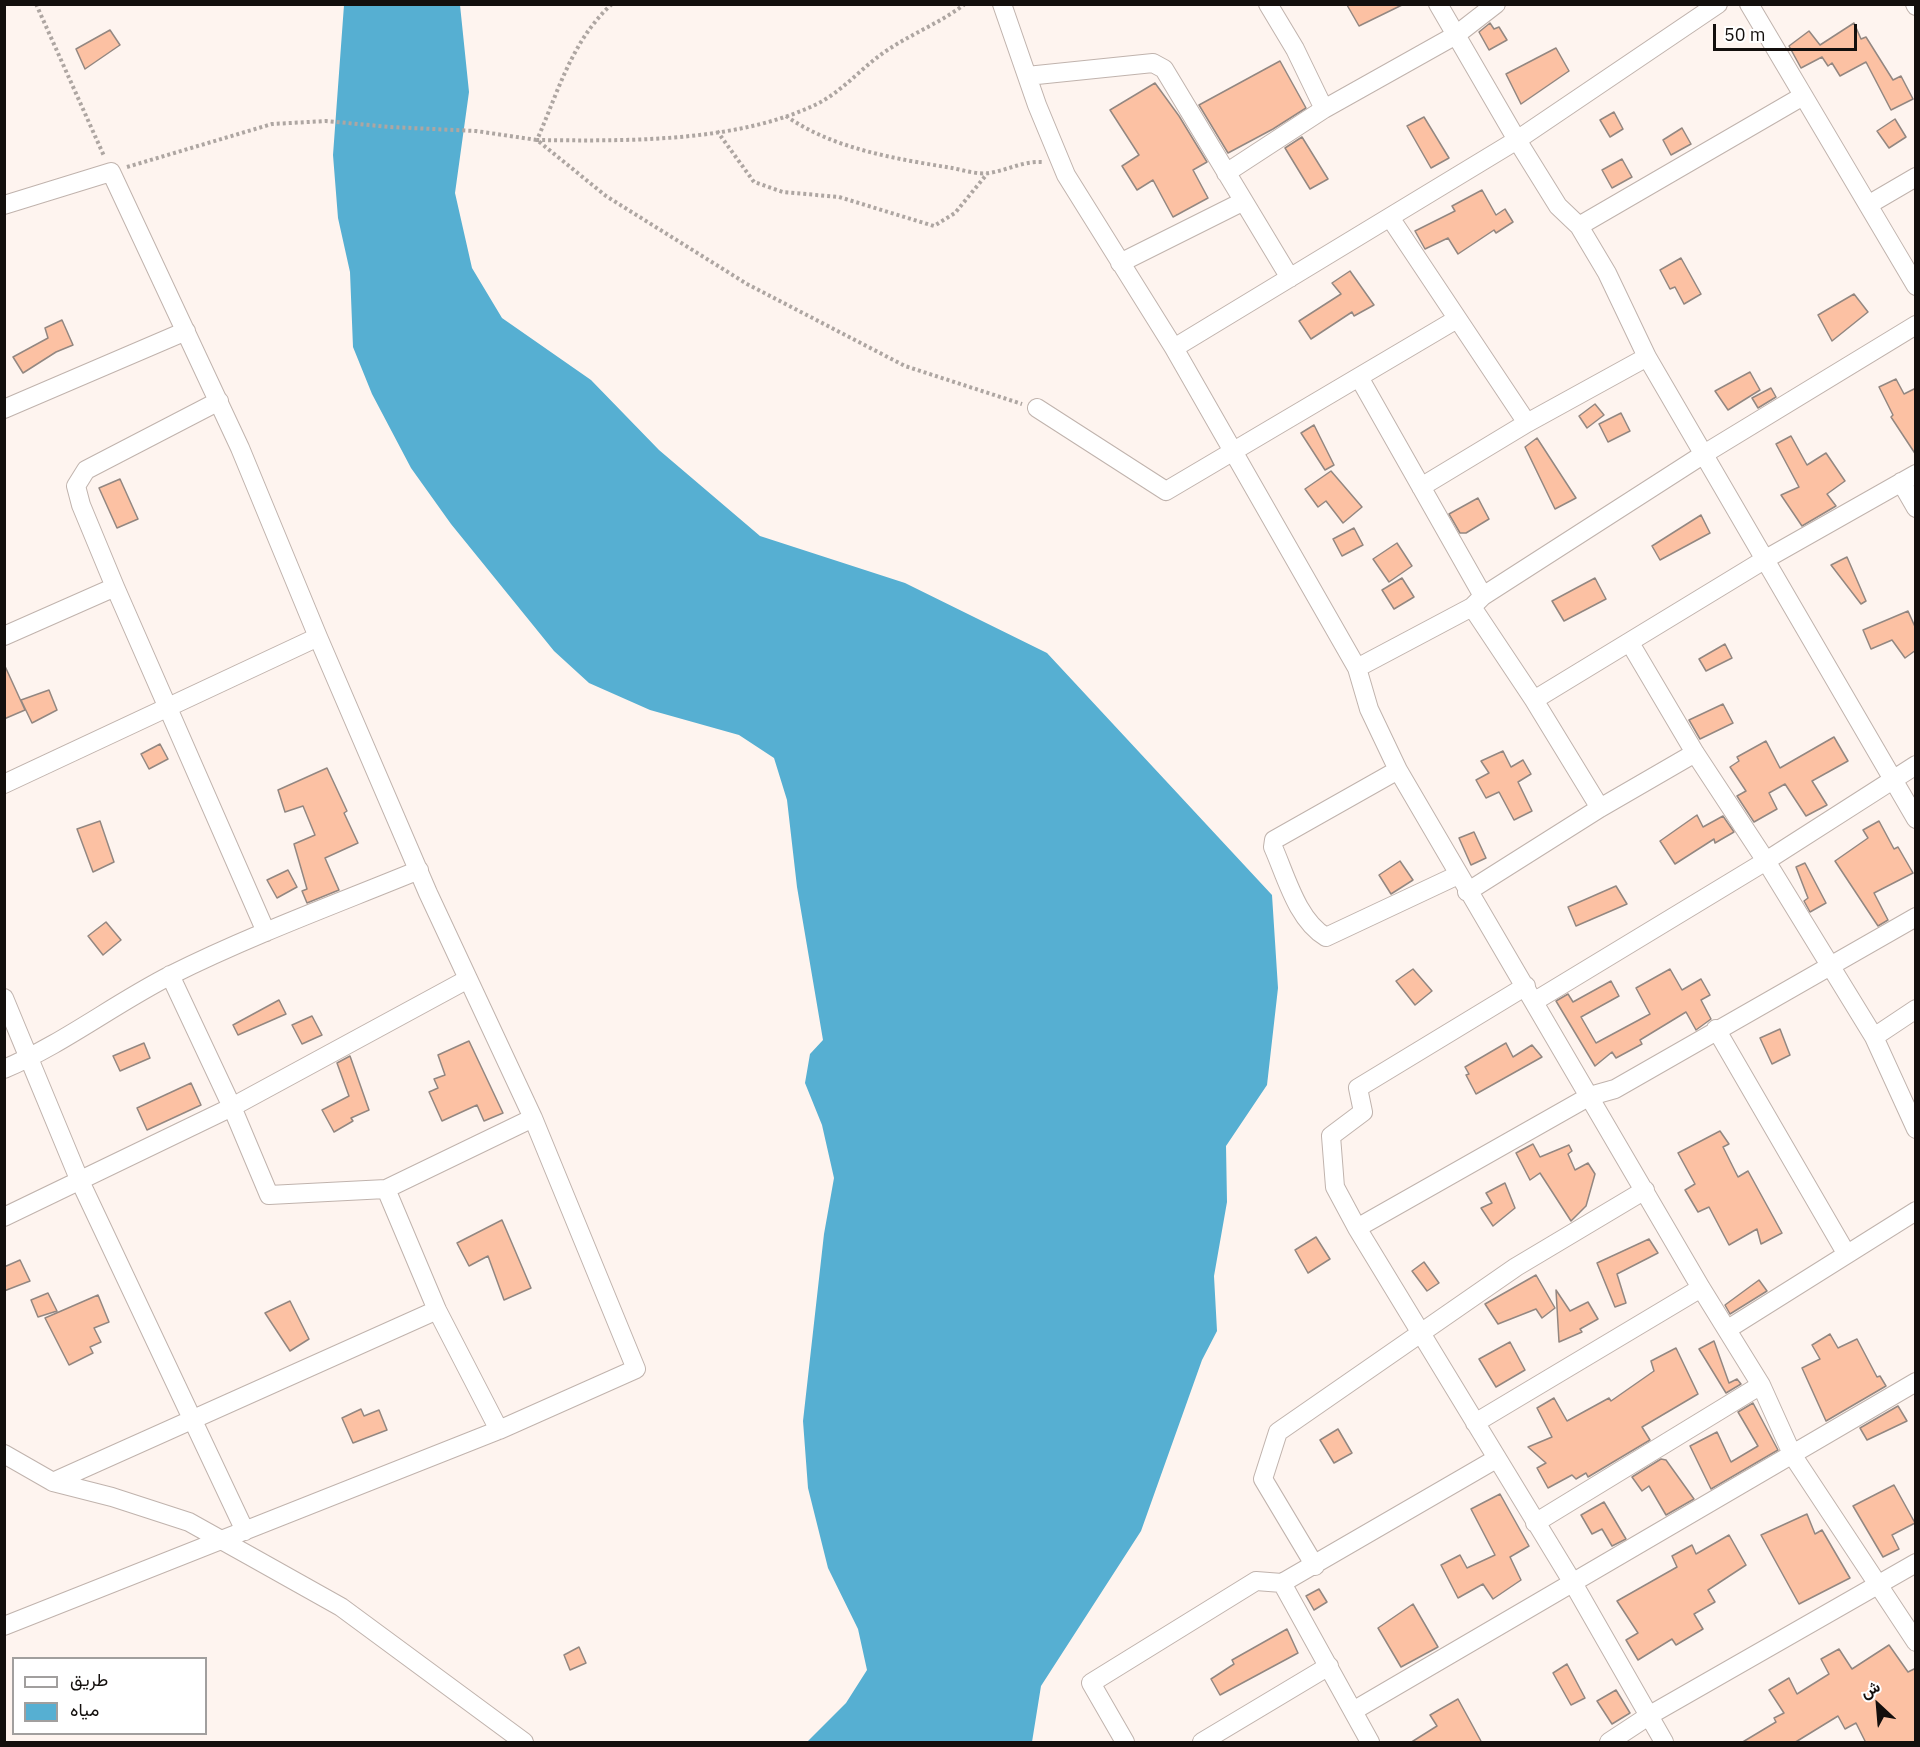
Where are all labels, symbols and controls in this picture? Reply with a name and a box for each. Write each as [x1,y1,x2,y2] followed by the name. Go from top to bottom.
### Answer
[1716,12,1860,50] scale bar
[1724,23,1766,46] text: 50 m
[12,1657,207,1735] legend
[70,1668,108,1691] text: طريق
[1848,1675,1908,1735] north arrow
[1857,1676,1883,1702] text: ش
[70,1698,99,1721] text: مياه

